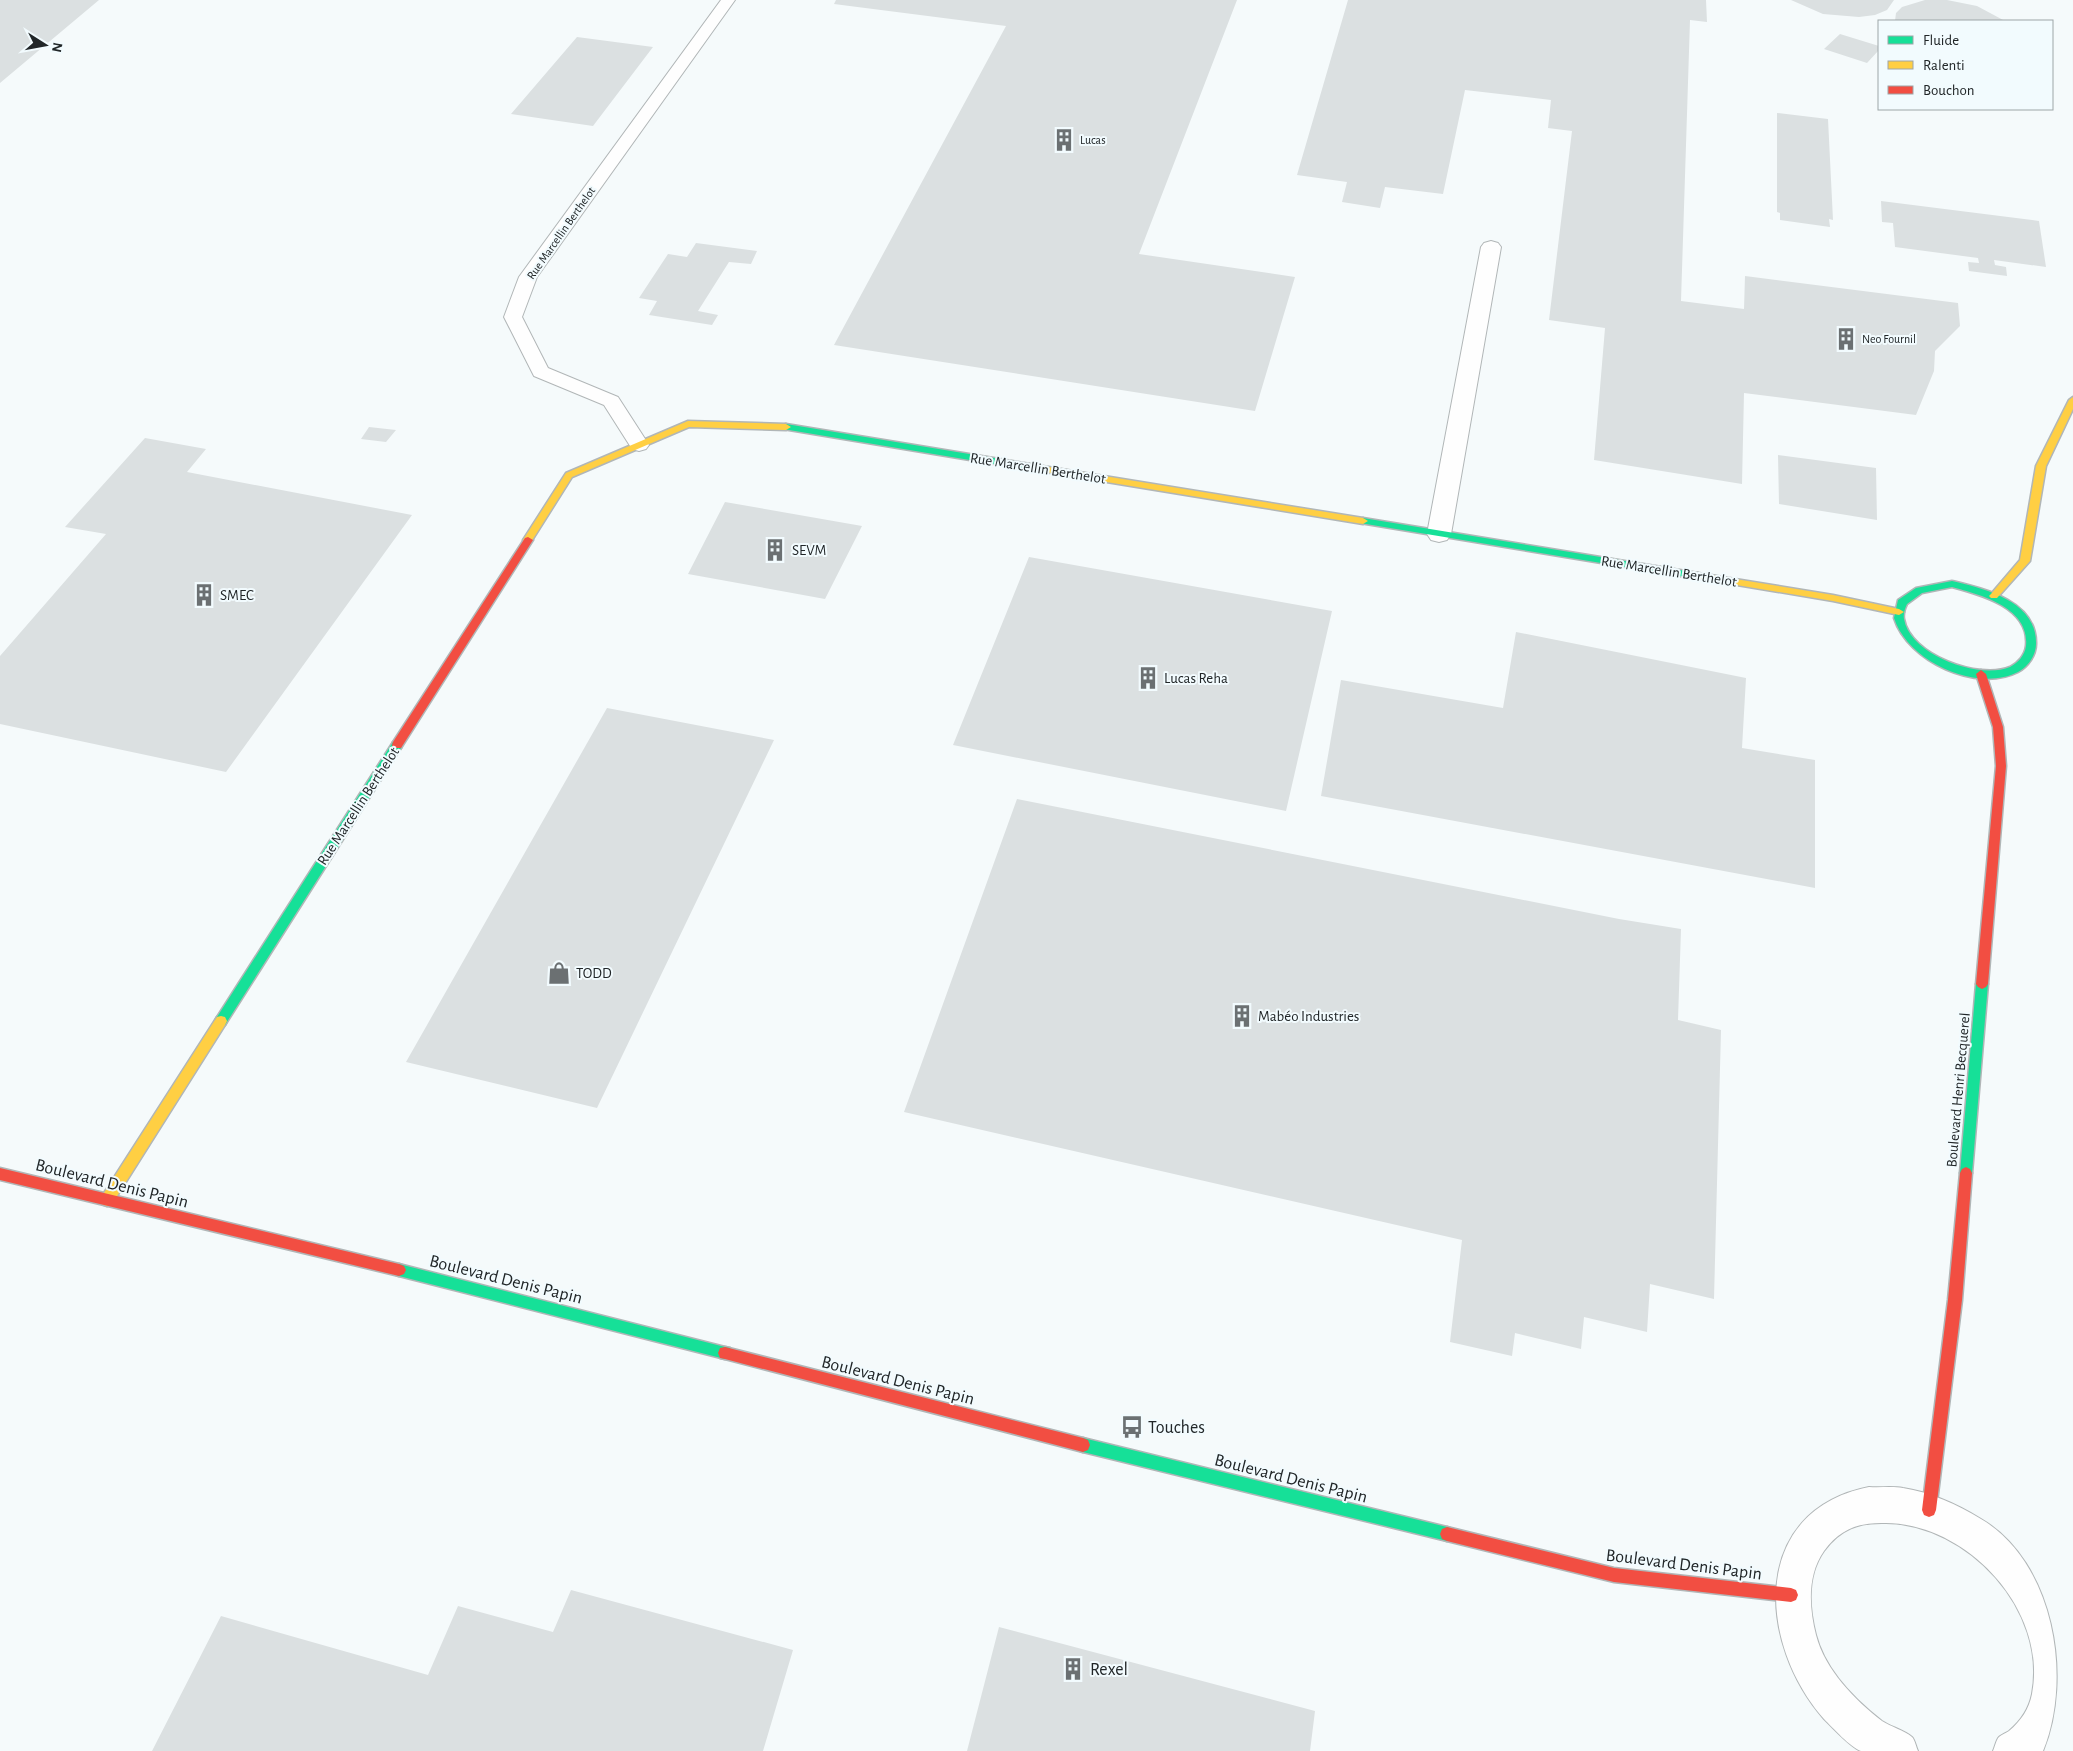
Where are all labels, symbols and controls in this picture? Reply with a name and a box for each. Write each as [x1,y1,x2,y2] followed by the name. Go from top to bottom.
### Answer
[20,20,70,70] north arrow
[1878,20,2053,110] legend
[1923,33,1959,48] text: Fluide
[49,41,65,53] text: N
[1923,58,1965,73] text: Ralenti
[1923,83,1974,98] text: Bouchon
[1051,127,1077,153] building icon: Lucas
[1080,134,1106,146] place label: Lucas
[525,184,598,281] street label: Rue Marcellin Berthelot
[1833,326,1859,352] building icon: Neo Fournil
[1862,333,1916,345] place label: Neo Fournil
[969,450,1107,487] street label: Rue Marcellin Berthelot
[762,537,788,563] building icon: SEVM
[792,543,826,558] place label: SEVM
[1600,553,1738,590] street label: Rue Marcellin Berthelot
[191,582,217,608] building icon: SMEC
[220,588,254,603] place label: SMEC
[1135,665,1161,691] building icon: Lucas Reha
[1164,671,1228,686] place label: Lucas Reha
[315,744,402,868] street label: Rue Marcellin Berthelot
[546,960,572,986] shop icon: TODD
[576,966,612,981] place label: TODD
[1229,1003,1255,1029] building icon: Mabéo Industries
[1258,1009,1359,1024] place label: Mabéo Industries
[1944,1012,1973,1168] street label: Boulevard Henri Becquerel
[33,1156,190,1212] street label: Boulevard Denis Papin
[427,1252,584,1308] street label: Boulevard Denis Papin
[819,1353,976,1409] street label: Boulevard Denis Papin
[1119,1414,1145,1440] bus stop icon: Touches
[1148,1419,1205,1437] place label: Touches
[1212,1451,1369,1507] street label: Boulevard Denis Papin
[1605,1546,1763,1583] street label: Boulevard Denis Papin
[1060,1656,1086,1682] building icon: Rexel
[1090,1661,1128,1679] place label: Rexel

